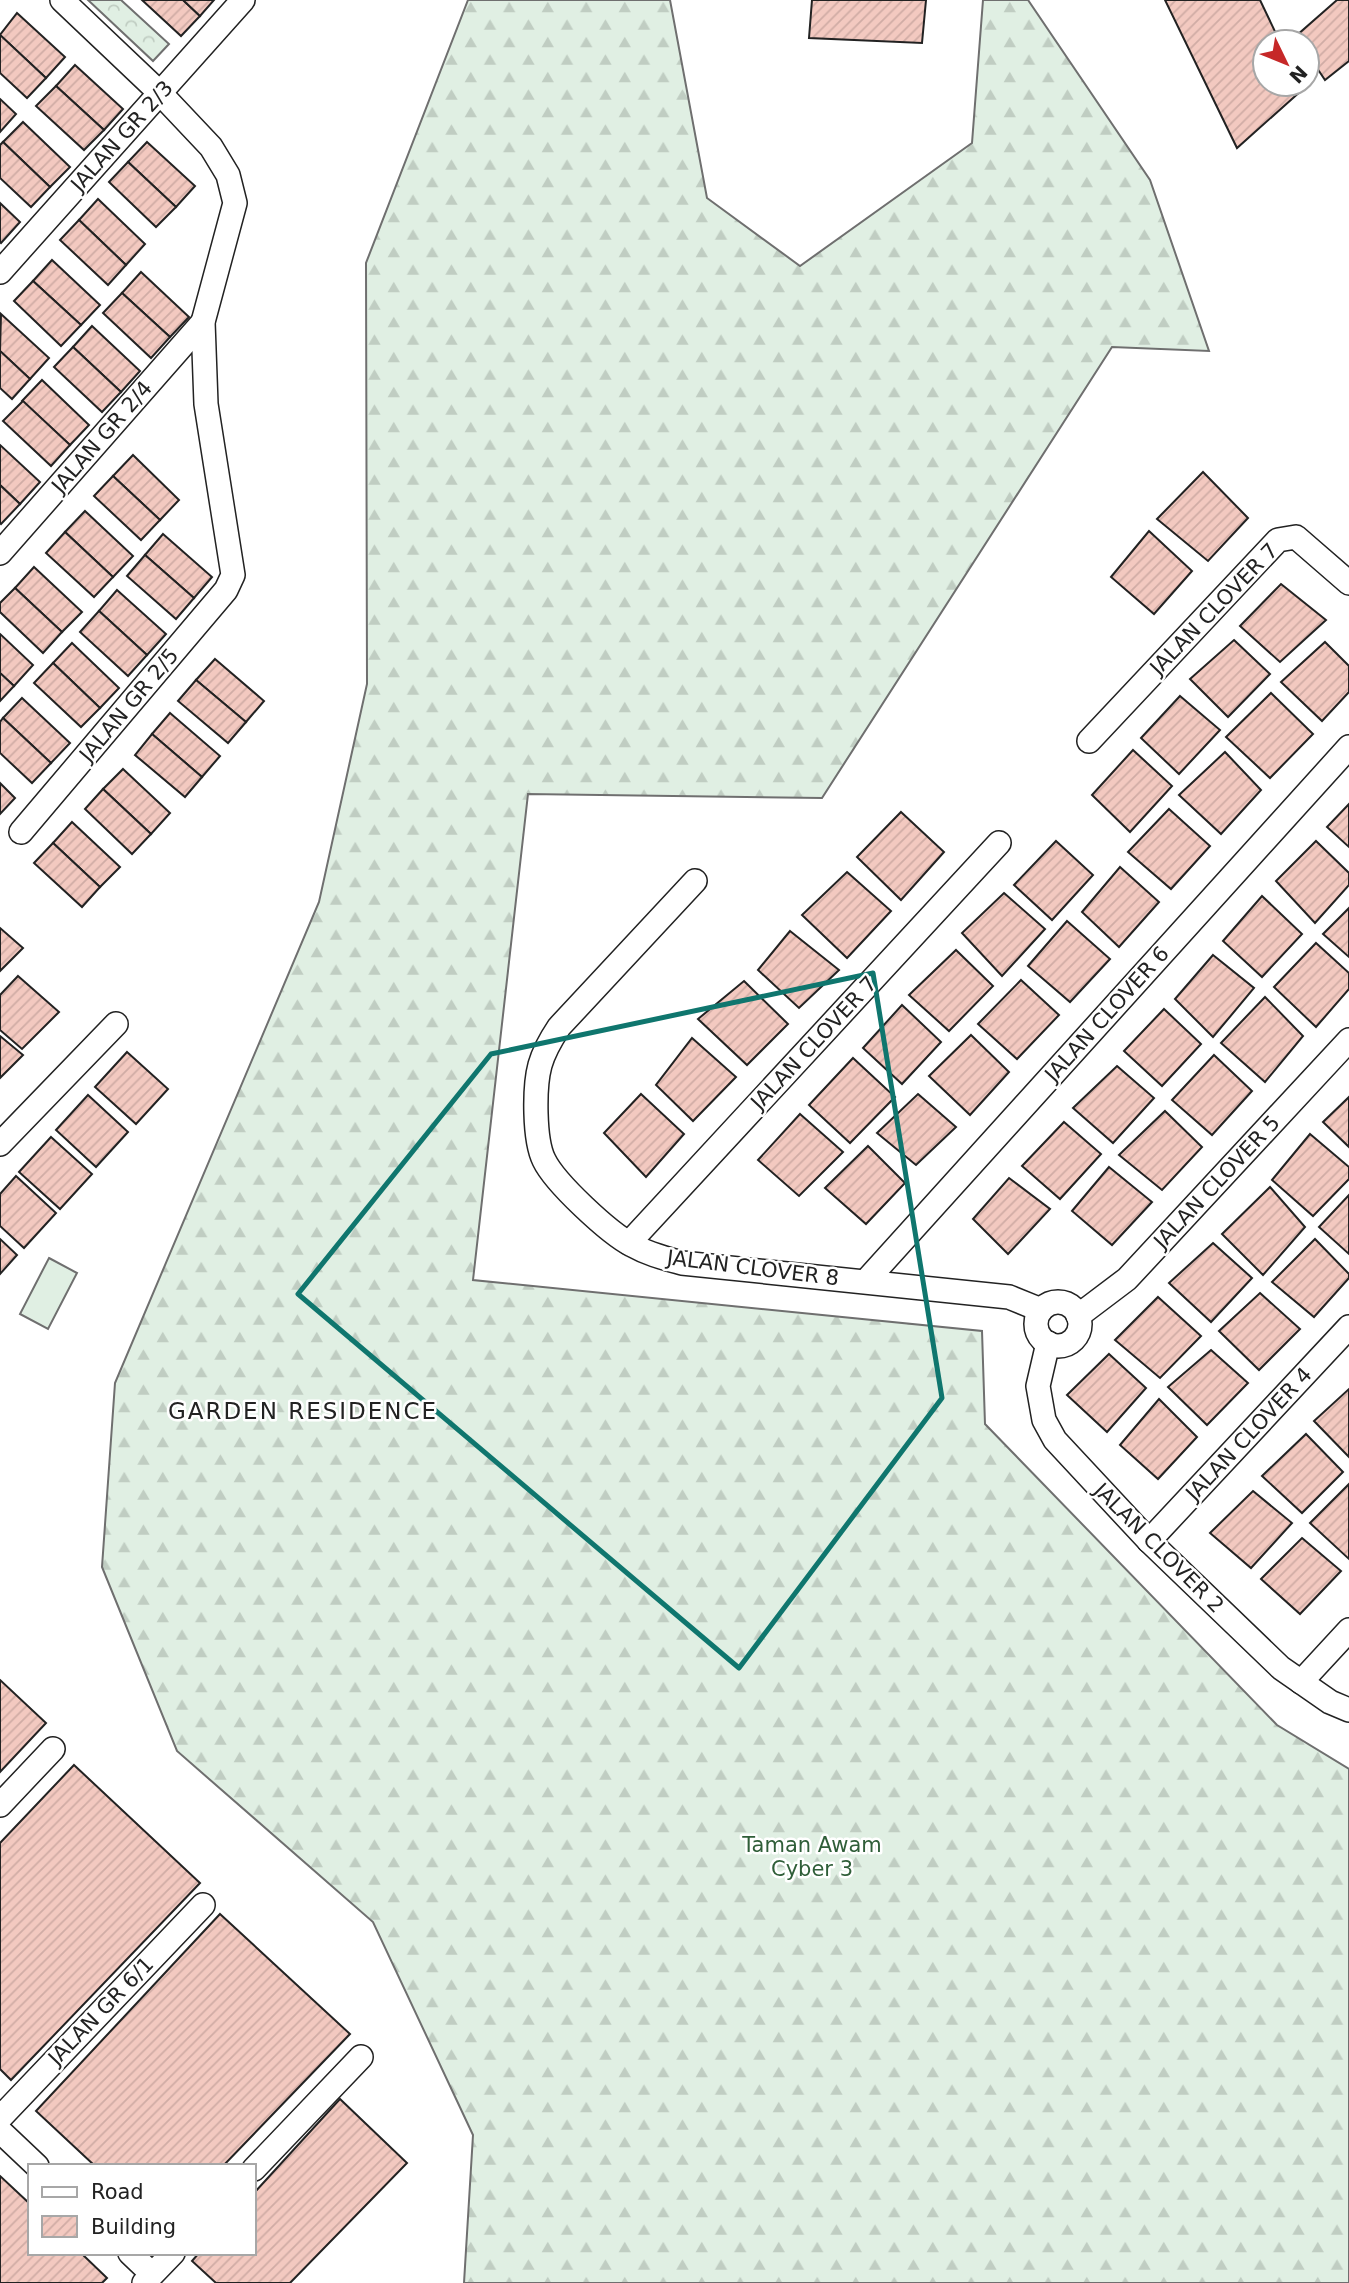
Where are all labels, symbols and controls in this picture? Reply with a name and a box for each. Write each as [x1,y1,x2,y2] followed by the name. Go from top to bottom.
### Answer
[1251,28,1321,98] north arrow
[1285,61,1312,88] text: N
[65,76,178,198] street label: JALAN GR 2/3
[46,376,157,499] street label: JALAN GR 2/4
[1144,538,1283,681] street label: JALAN CLOVER 7
[73,643,183,768] street label: JALAN GR 2/5
[1039,942,1174,1088] street label: JALAN CLOVER 6
[745,971,882,1116] street label: JALAN CLOVER 7
[1148,1110,1285,1255] street label: JALAN CLOVER 5
[664,1245,840,1290] street label: JALAN CLOVER 8
[1180,1362,1317,1507] street label: JALAN CLOVER 4
[168,1398,438,1424] district label: GARDEN RESIDENCE
[1088,1477,1229,1618] street label: JALAN CLOVER 2
[741,1833,882,1881] park label: Taman Awam Cyber 3
[42,1952,158,2071] street label: JALAN GR 6/1
[28,2164,256,2255] legend
[91,2180,144,2204] text: Road
[91,2215,176,2239] text: Building

